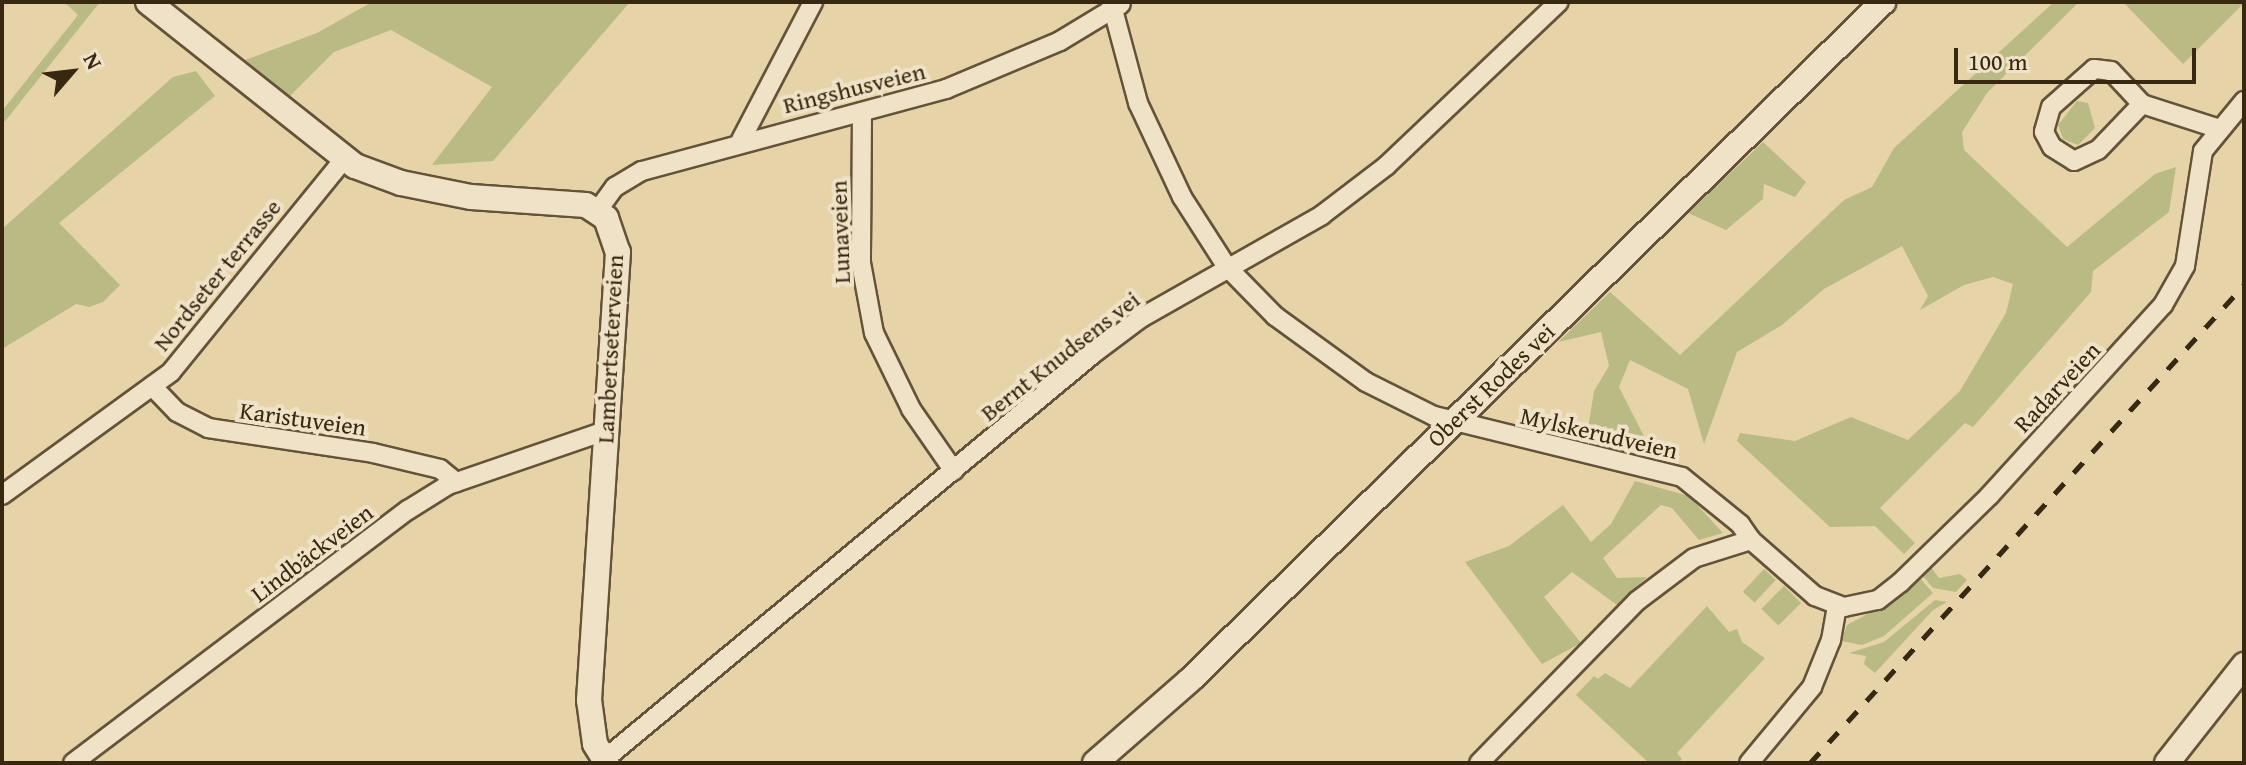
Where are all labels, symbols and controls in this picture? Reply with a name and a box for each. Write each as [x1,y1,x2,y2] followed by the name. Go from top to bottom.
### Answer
[32,32,112,112] north arrow
[1958,32,2200,82] scale bar
[1968,44,2028,79] text: 100 m
[76,47,111,75] text: N
[780,56,928,120] street label: Ringshusveien
[824,180,856,284] street label: Lunaveien
[147,193,287,357] street label: Nordseter terrasse
[591,254,629,444] street label: Lambertseterveien
[975,285,1145,427] street label: Bernt Knudsens vei
[1421,317,1561,453] street label: Oberst Rodes vei
[2008,336,2106,438] street label: Radarveien
[238,396,368,442] street label: Karistuveien
[1517,401,1681,465] street label: Mylskerudveien
[245,498,379,608] street label: Lindbäckveien

